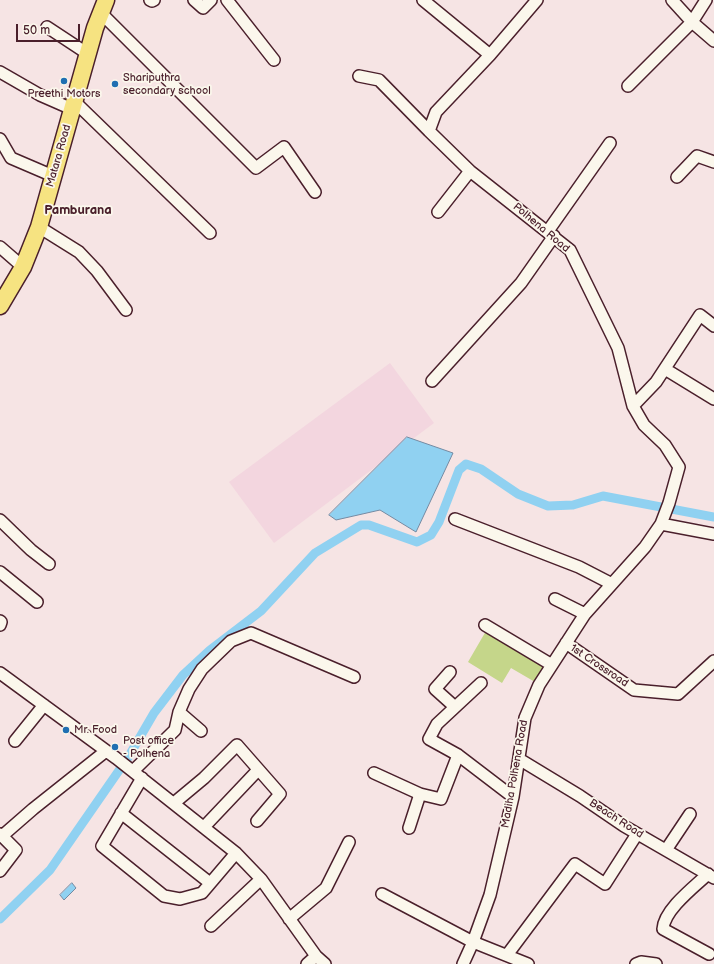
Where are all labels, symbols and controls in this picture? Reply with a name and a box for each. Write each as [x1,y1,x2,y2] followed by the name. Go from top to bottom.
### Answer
[18,16,82,42] scale bar
[23,23,50,38] text: 50 m
[123,71,211,97] place label: Shariputhra secondary school
[59,76,69,86] marker: Preethi Motors
[110,79,120,89] marker: Shariputhra secondary school
[27,87,101,101] place label: Preethi Motors
[44,123,74,189] street label: Matara Road
[510,201,572,255] street label: Polhena Road
[44,203,112,219] district label: Pamburana
[567,642,631,690] street label: 1st Crossroad
[499,719,531,829] street label: Madiha Polhena Road
[74,723,117,737] place label: Mr. Food
[61,725,71,735] marker: Mr. Food
[123,734,174,760] place label: Post office - Polhena
[110,742,120,752] marker: Post office - Polhena
[586,797,646,841] street label: Beach Road

